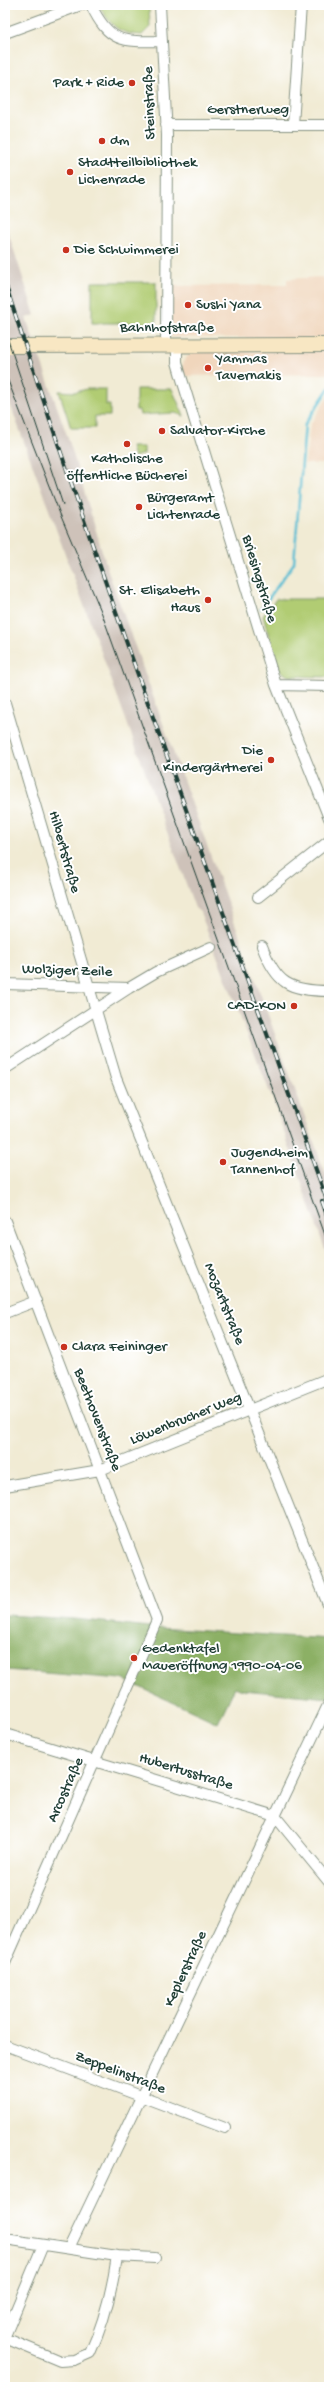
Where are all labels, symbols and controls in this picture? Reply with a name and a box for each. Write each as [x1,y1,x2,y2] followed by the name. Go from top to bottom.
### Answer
[140,66,160,140] street label: Steinstraße
[52,74,124,92] place label: Park + Ride
[127,78,137,88] marker: Park + Ride
[207,101,289,119] street label: Gerstnerweg
[110,132,130,150] place label: dm
[97,136,107,146] marker: dm
[78,154,198,189] place label: Stadtteilbibliothek Lichenrade
[65,167,75,177] marker: Stadtteilbibliothek Lichenrade
[73,241,179,259] place label: Die Schwimmerei
[61,245,71,255] marker: Die Schwimmerei
[196,296,262,314] place label: Sushi Yana
[183,300,193,310] marker: Sushi Yana
[119,319,214,337] street label: Bahnhofstraße
[214,350,281,385] place label: Yammas Tavernakis
[203,363,213,373] marker: Yammas Tavernakis
[170,422,265,440] place label: Salvator-Kirche
[157,426,167,436] marker: Salvator-Kirche
[122,439,132,449] marker: Katholische öffentliche Bücherei
[67,450,187,485] place label: Katholische öffentliche Bücherei
[146,489,220,524] place label: Bürgeramt Lichtenrade
[134,502,144,512] marker: Bürgeramt Lichtenrade
[237,532,281,625] street label: Briesingstraße
[119,582,200,617] place label: St. Elisabeth Haus
[203,595,213,605] marker: St. Elisabeth Haus
[163,742,263,777] place label: Die Kindergärtnerei
[266,755,276,765] marker: Die Kindergärtnerei
[44,809,84,895] street label: Hilbertstraße
[21,960,113,982] street label: Wolziger Zeile
[227,997,286,1015] place label: CAD-KON
[289,1001,299,1011] marker: CAD-KON
[230,1144,308,1179] place label: Jugendheim Tannenhof
[218,1157,228,1167] marker: Jugendheim Tannenhof
[199,1260,249,1348] street label: Mozartstraße
[72,1338,168,1356] place label: Clara Feininger
[59,1342,69,1352] marker: Clara Feininger
[69,1365,125,1474] street label: Beethovenstraße
[128,1388,244,1450] street label: Löwenbrucher Weg
[142,1640,302,1675] place label: Gedenktafel Maueröffnung 1990-04-06
[129,1653,139,1663] marker: Gedenktafel Maueröffnung 1990-04-06
[137,1749,235,1795] street label: Hubertusstraße
[44,1755,88,1825] street label: Arcostraße
[161,1928,212,2010] street label: Keplerstraße
[72,2047,168,2099] street label: Zeppelinstraße

